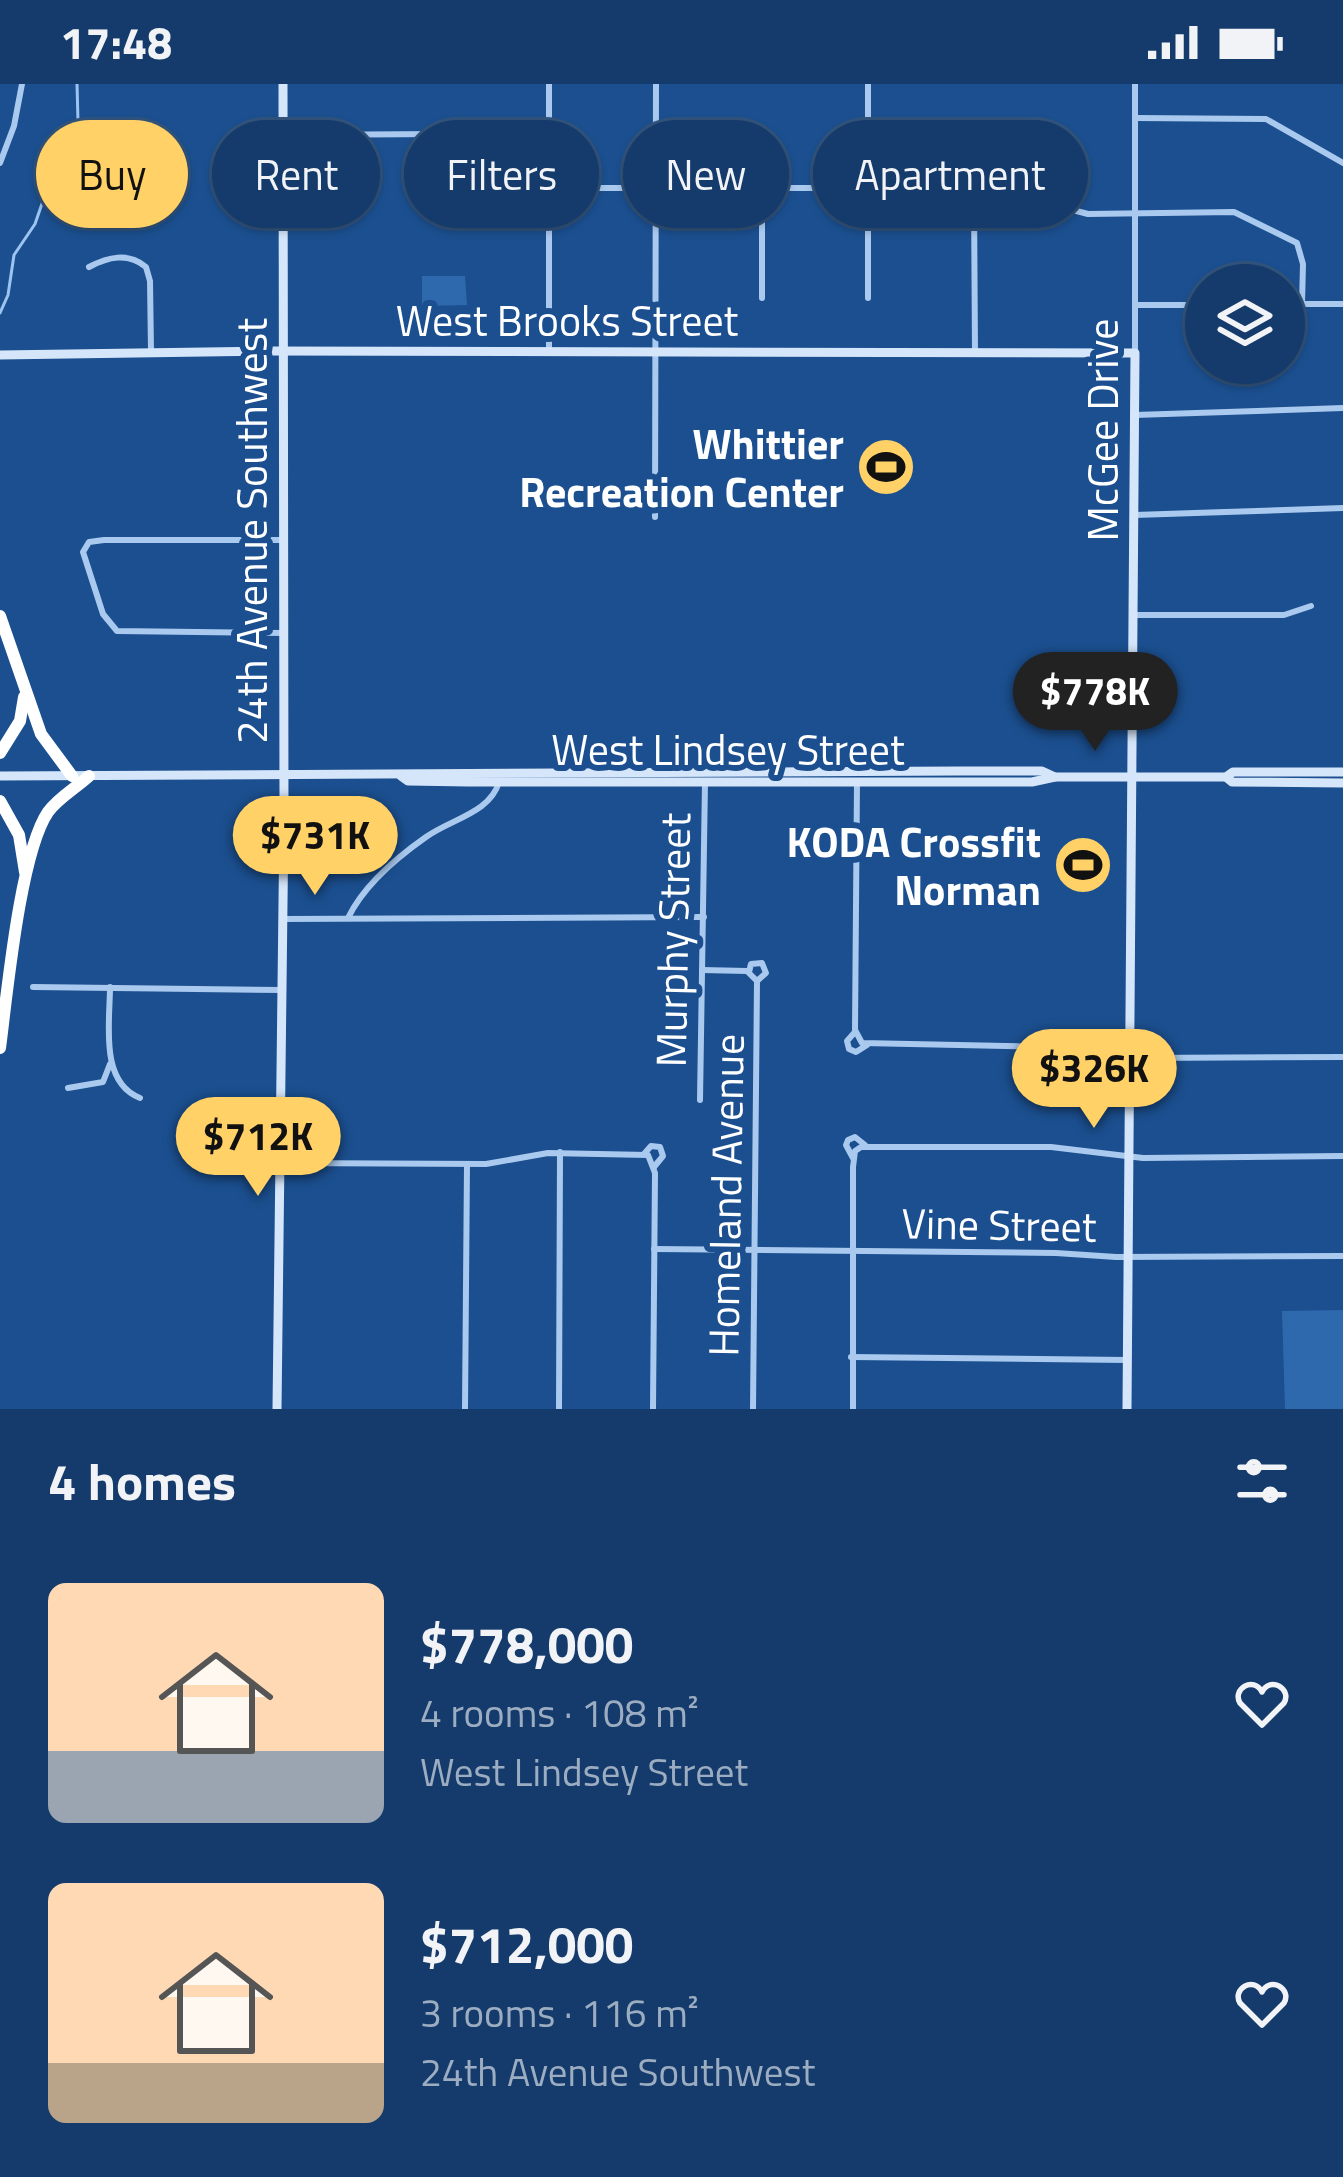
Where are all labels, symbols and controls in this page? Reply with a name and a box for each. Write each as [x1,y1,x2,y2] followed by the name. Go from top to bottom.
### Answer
[60,8,172,76] text: 17:48
[36,120,188,228] chip: Buy
[212,120,380,228] chip: Rent
[404,120,599,228] chip: Filters
[623,120,789,228] chip: New
[813,120,1088,228] chip: Apartment
[1185,264,1305,384] map controls
[1185,264,1305,384] button: layers
[396,288,739,352] street label: West Brooks Street
[219,318,283,744] street label: 24th Avenue Southwest
[1070,319,1134,541] street label: McGee Drive
[519,411,844,523] place label: Whittier Recreation Center
[855,436,917,498] sports icon: Whittier Recreation Center
[1011,652,1179,754] pin: $778K
[1040,661,1150,720] text: $778K
[551,717,905,781] street label: West Lindsey Street
[231,796,399,898] pin: $731K
[260,805,370,864] text: $731K
[787,809,1041,921] place label: KODA Crossfit Norman
[638,812,706,1068] street label: Murphy Street
[1052,834,1114,896] sports icon: KODA Crossfit Norman
[1010,1029,1178,1131] pin: $326K
[690,1033,760,1357] street label: Homeland Avenue
[1039,1038,1149,1097] text: $326K
[174,1097,342,1199] pin: $712K
[203,1106,313,1165] text: $712K
[901,1190,1097,1258] street label: Vine Street
[48,1442,236,1520] text: 4 homes
[1229,1448,1295,1514] icon: filters
[420,1605,633,1683] text: $778,000
[144,1631,288,1775] icon: home
[1229,1670,1295,1736] icon: heart
[420,1683,699,1742] text: 4 rooms · 108 m²
[420,1742,748,1801] text: West Lindsey Street
[420,1905,633,1983] text: $712,000
[144,1931,288,2075] icon: home
[1229,1970,1295,2036] icon: heart
[420,1983,699,2042] text: 3 rooms · 116 m²
[420,2042,815,2101] text: 24th Avenue Southwest

